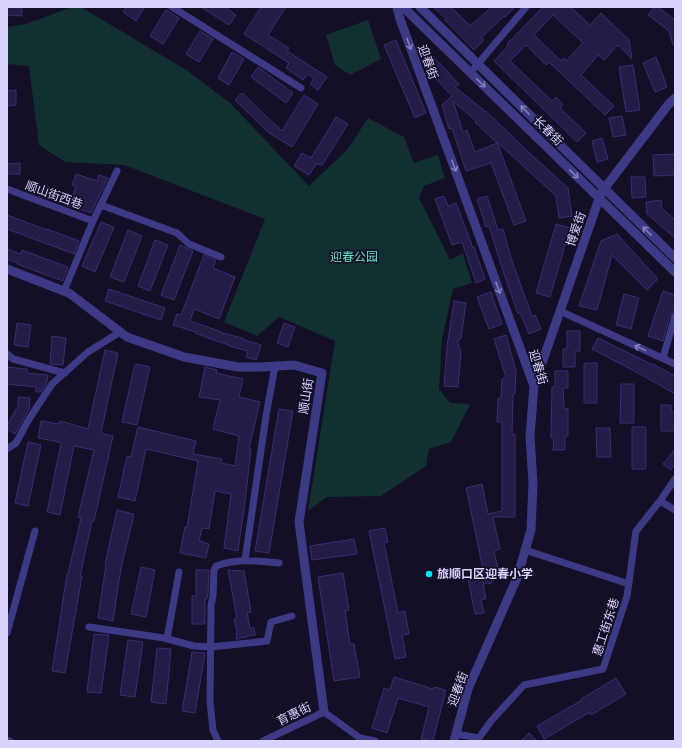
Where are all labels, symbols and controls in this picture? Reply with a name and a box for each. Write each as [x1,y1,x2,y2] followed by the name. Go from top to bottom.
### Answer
[406,37,413,50] one-way arrow
[416,43,441,81] street label: 迎春街
[476,78,486,88] one-way arrow
[520,105,530,115] one-way arrow
[531,113,566,148] street label: 长春街
[450,160,458,172] one-way arrow
[569,169,579,179] one-way arrow
[24,178,85,211] street label: 顺山街西巷
[564,210,588,248] street label: 博爱街
[642,226,652,235] one-way arrow
[330,250,378,263] park label: 迎春公园
[495,282,503,294] one-way arrow
[634,344,646,351] one-way arrow
[527,348,550,386] street label: 迎春街
[296,377,315,415] street label: 顺山街
[437,567,533,580] place label: 旅顺口区迎春小学
[424,569,434,579] marker: 旅顺口区迎春小学
[590,596,621,657] street label: 惠工街东巷
[445,670,470,708] street label: 迎春街
[275,700,313,727] street label: 育惠街

